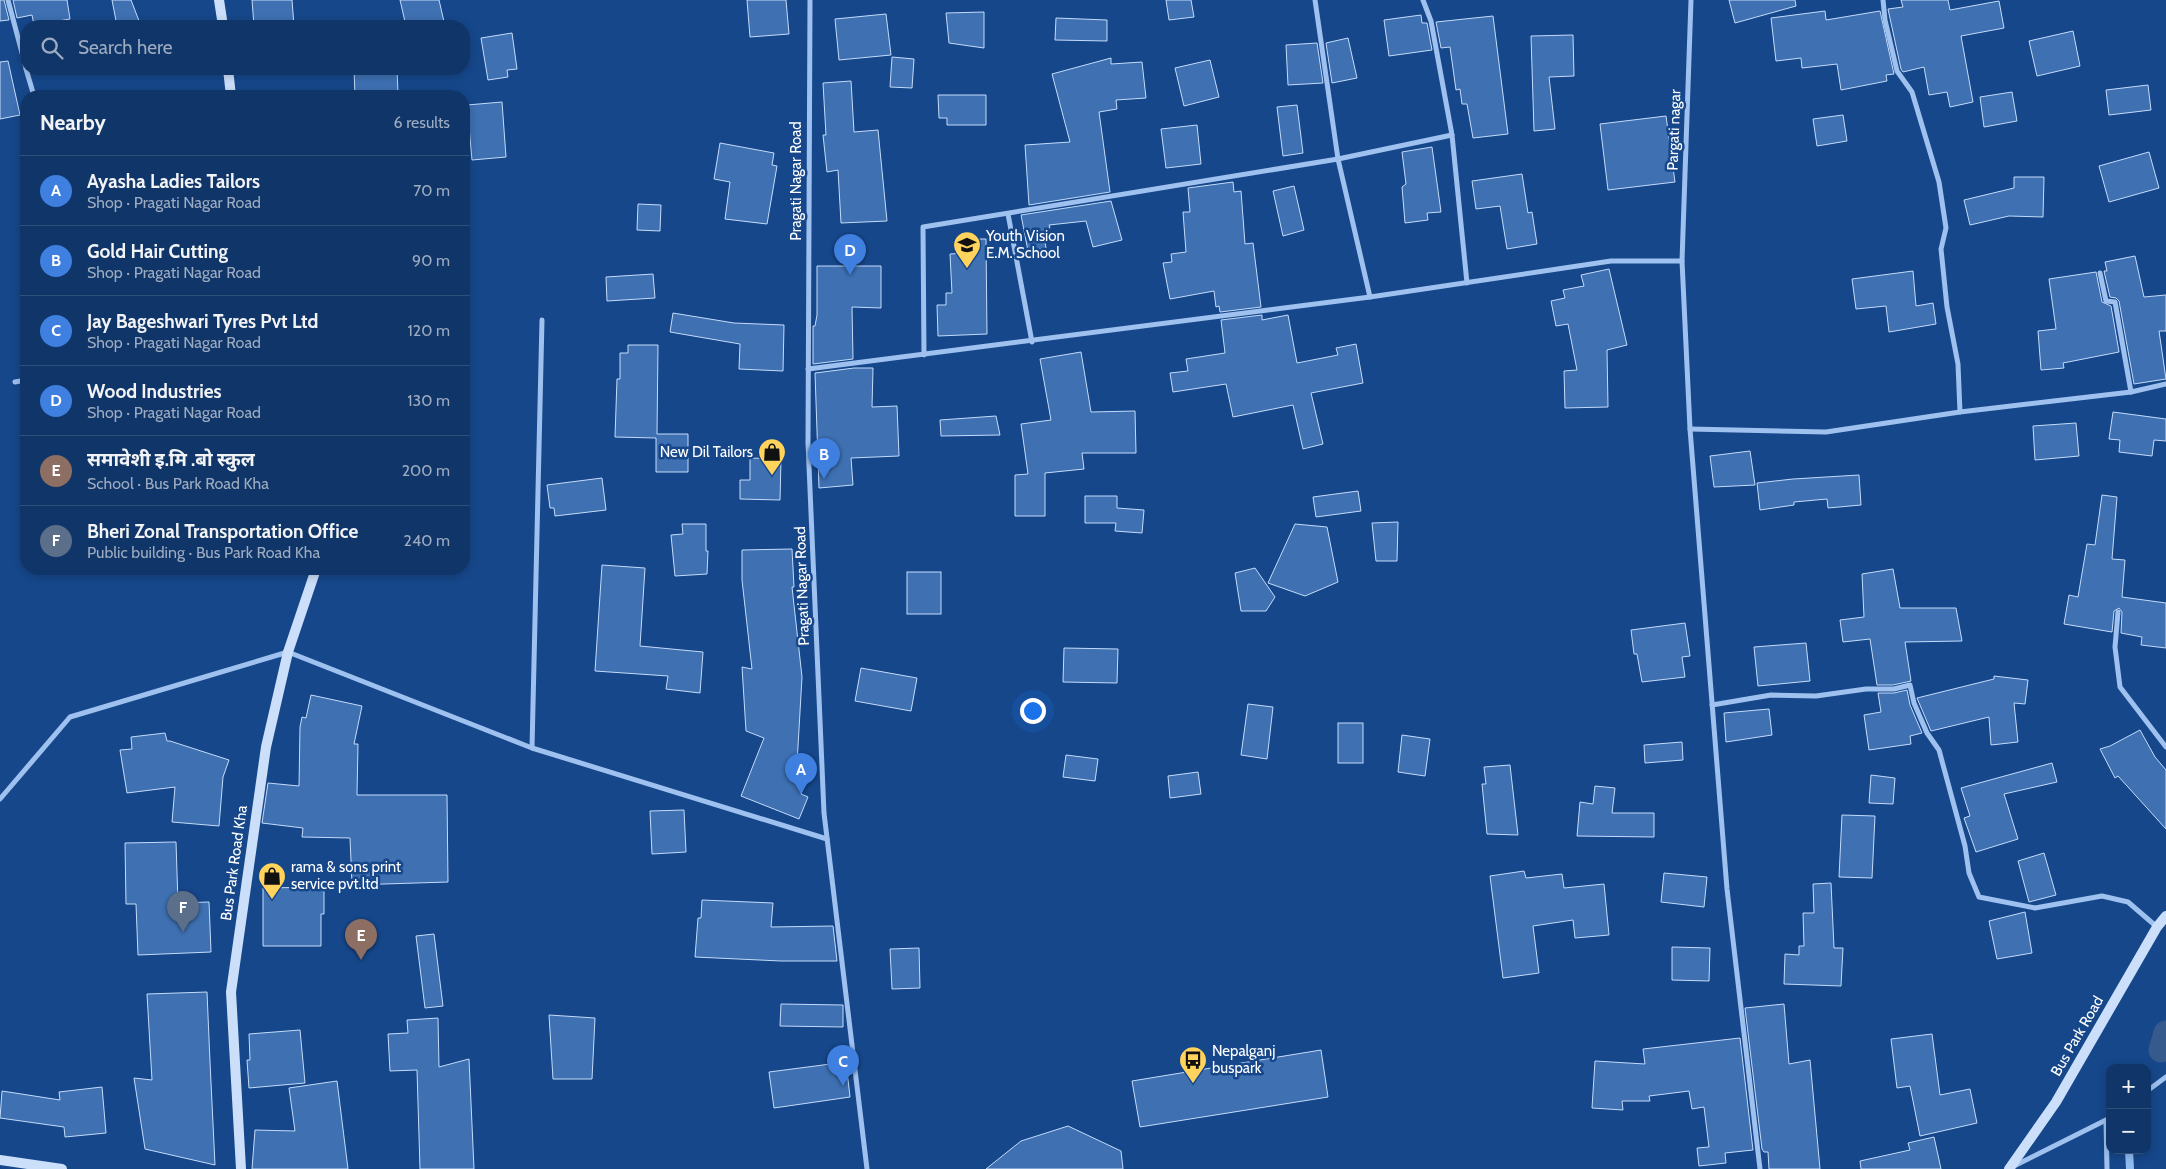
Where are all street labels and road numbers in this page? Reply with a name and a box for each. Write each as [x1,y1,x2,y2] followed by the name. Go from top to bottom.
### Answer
[1664,89,1684,171] street label: Pargati nagar
[787,121,805,241] street label: Pragati Nagar Road
[791,526,813,646] street label: Pragati Nagar Road
[217,803,251,922] street label: Bus Park Road Kha
[2047,993,2107,1079] street label: Bus Park Road

